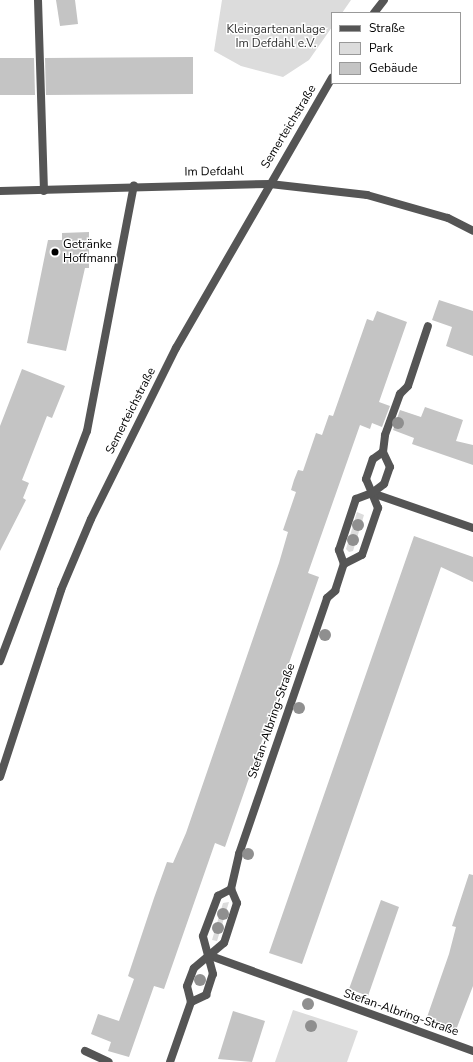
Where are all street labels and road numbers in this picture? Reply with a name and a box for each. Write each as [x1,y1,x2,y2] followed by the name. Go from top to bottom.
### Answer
[258,83,320,171] street label: Semerteichstraße
[184,164,244,180] street label: Im Defdahl
[103,365,159,457] street label: Semerteichstraße
[246,662,298,780] street label: Stefan-Albring-Straße
[342,987,460,1039] street label: Stefan-Albring-Straße

